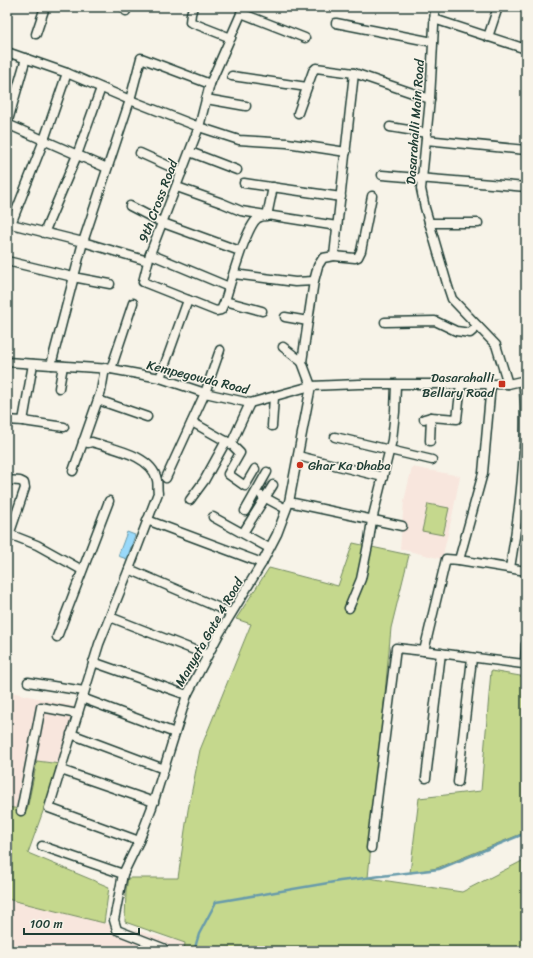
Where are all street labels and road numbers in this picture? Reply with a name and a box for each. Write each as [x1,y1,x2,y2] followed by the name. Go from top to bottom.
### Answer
[399,58,431,185] street label: Dasarahalli Main Road
[132,155,185,246] street label: 9th Cross Road
[144,353,253,401] street label: Kempegowda Road
[169,572,250,691] street label: Manyata Gate 4 Road

